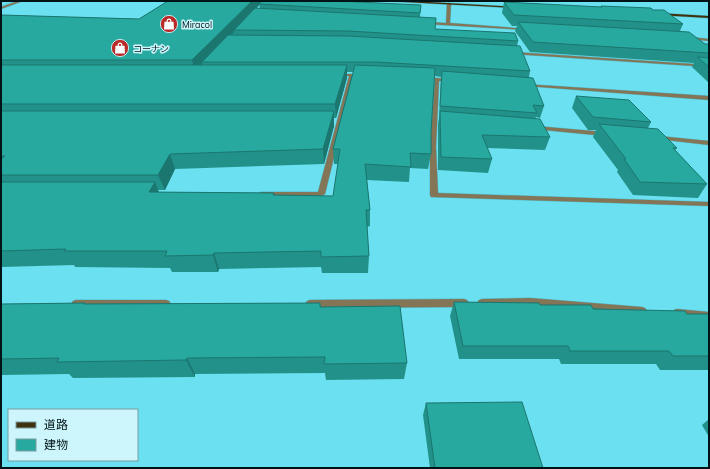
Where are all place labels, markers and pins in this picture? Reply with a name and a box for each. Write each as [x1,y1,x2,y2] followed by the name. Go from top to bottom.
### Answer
[159,14,179,34] shop icon: Miracol
[182,19,212,30] place label: Miracol
[110,38,130,58] shop icon: コーナン
[133,43,169,54] place label: コーナン

